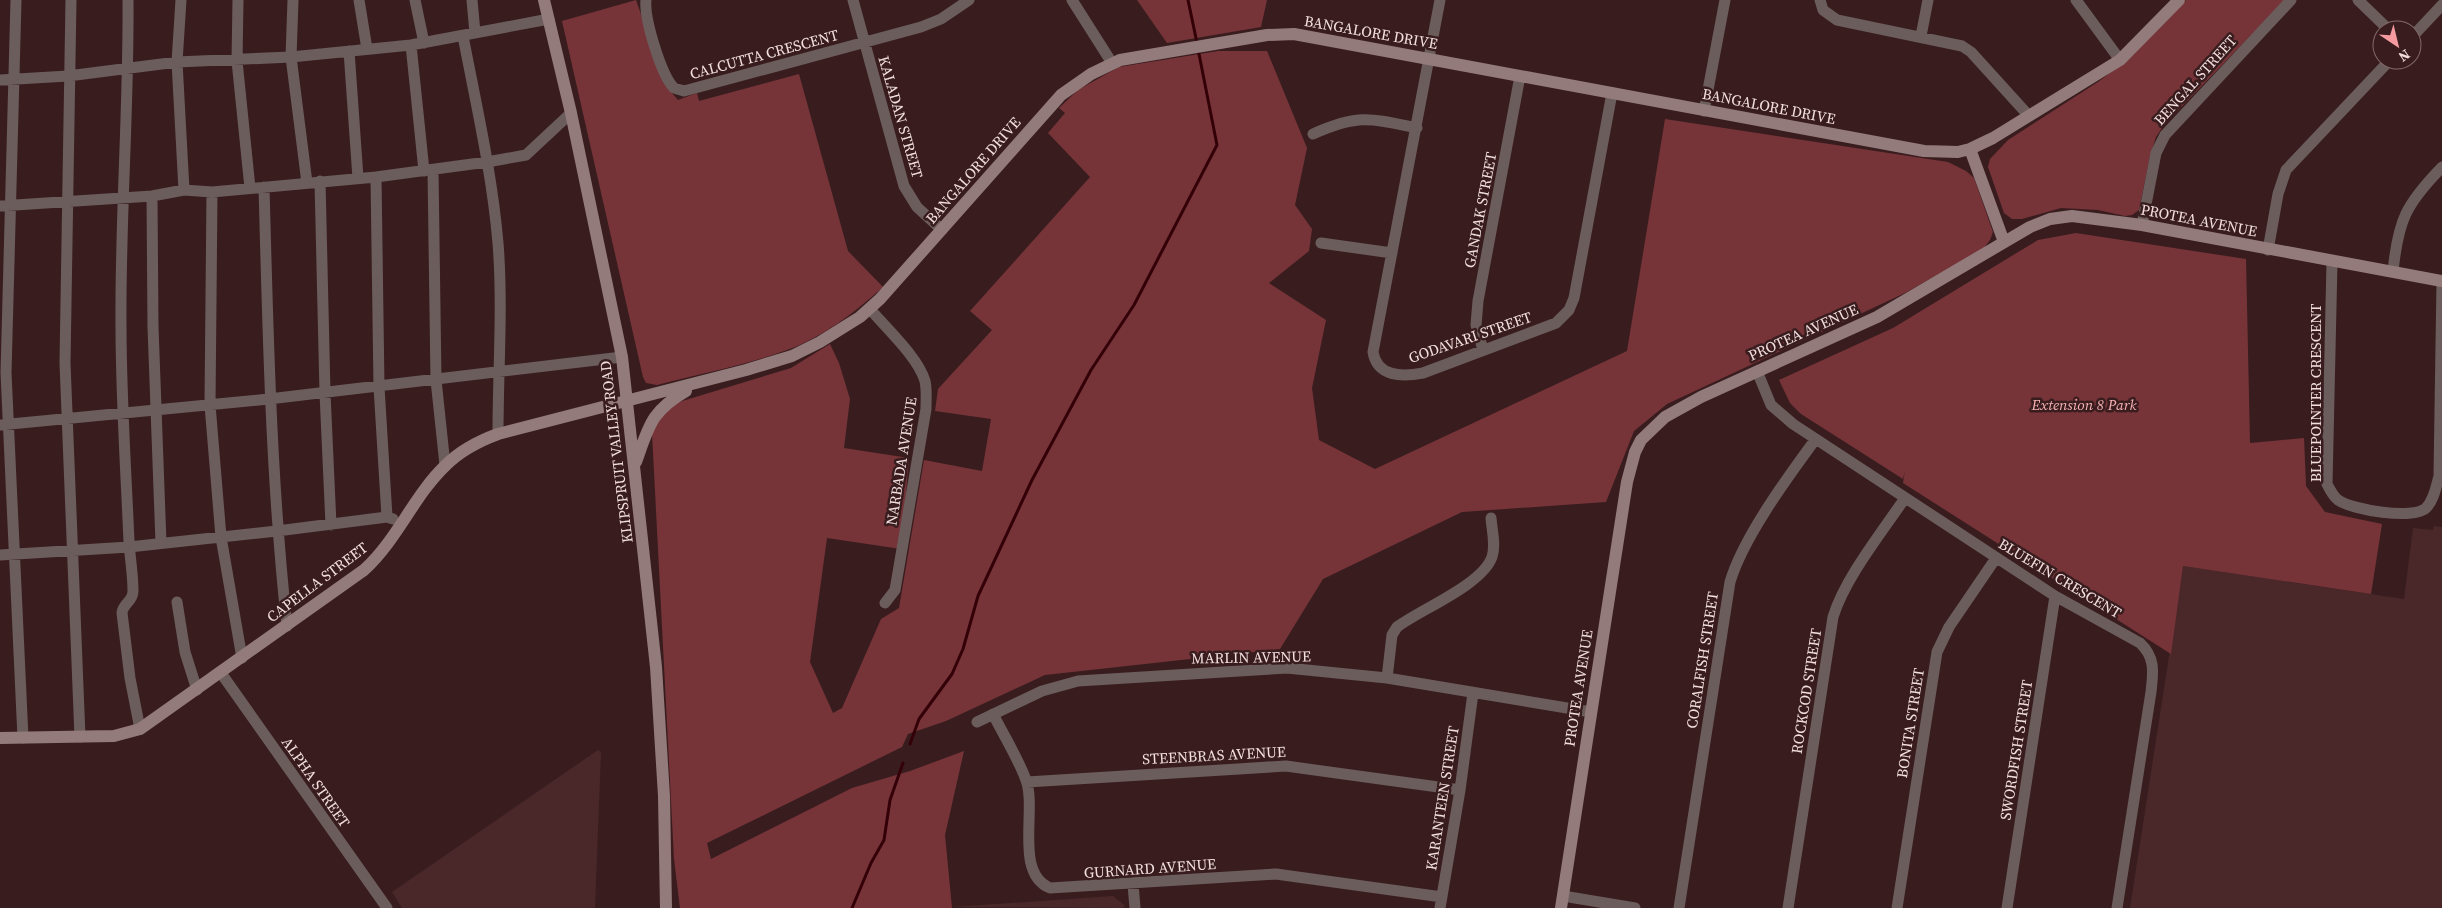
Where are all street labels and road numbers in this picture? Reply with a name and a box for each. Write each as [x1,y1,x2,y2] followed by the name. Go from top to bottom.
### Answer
[1303,10,1439,54] street label: BANGALORE DRIVE
[687,24,841,84] street label: CALCUTTA CRESCENT
[2149,30,2241,130] street label: BENGAL STREET
[873,53,929,181] street label: KALADAN STREET
[1701,83,1837,129] street label: BANGALORE DRIVE
[921,112,1025,228] street label: BANGALORE DRIVE
[1458,150,1502,270] street label: GANDAK STREET
[2139,198,2259,242] street label: PROTEA AVENUE
[1745,298,1861,366] street label: PROTEA AVENUE
[2305,304,2326,482] street label: BLUEPOINTER CRESCENT
[1406,306,1534,368] street label: GODAVARI STREET
[594,360,638,544] street label: KLIPSPRUIT VALLEY ROAD
[880,395,922,527] street label: NARBADA AVENUE
[1995,533,2125,623] street label: BLUEFIN CRESCENT
[262,537,372,627] street label: CAPELLA STREET
[1681,590,1723,730] street label: CORALFISH STREET
[1786,627,1826,755] street label: ROCKCOD STREET
[1558,628,1598,748] street label: PROTEA AVENUE
[1191,645,1311,669] street label: MARLIN AVENUE
[1891,667,1929,779] street label: BONITA STREET
[1995,678,2037,822] street label: SWORDFISH STREET
[1420,724,1464,872] street label: KARANTEEN STREET
[277,733,355,831] street label: ALPHA STREET
[1142,741,1286,769] street label: STEENBRAS AVENUE
[1083,853,1217,883] street label: GURNARD AVENUE

